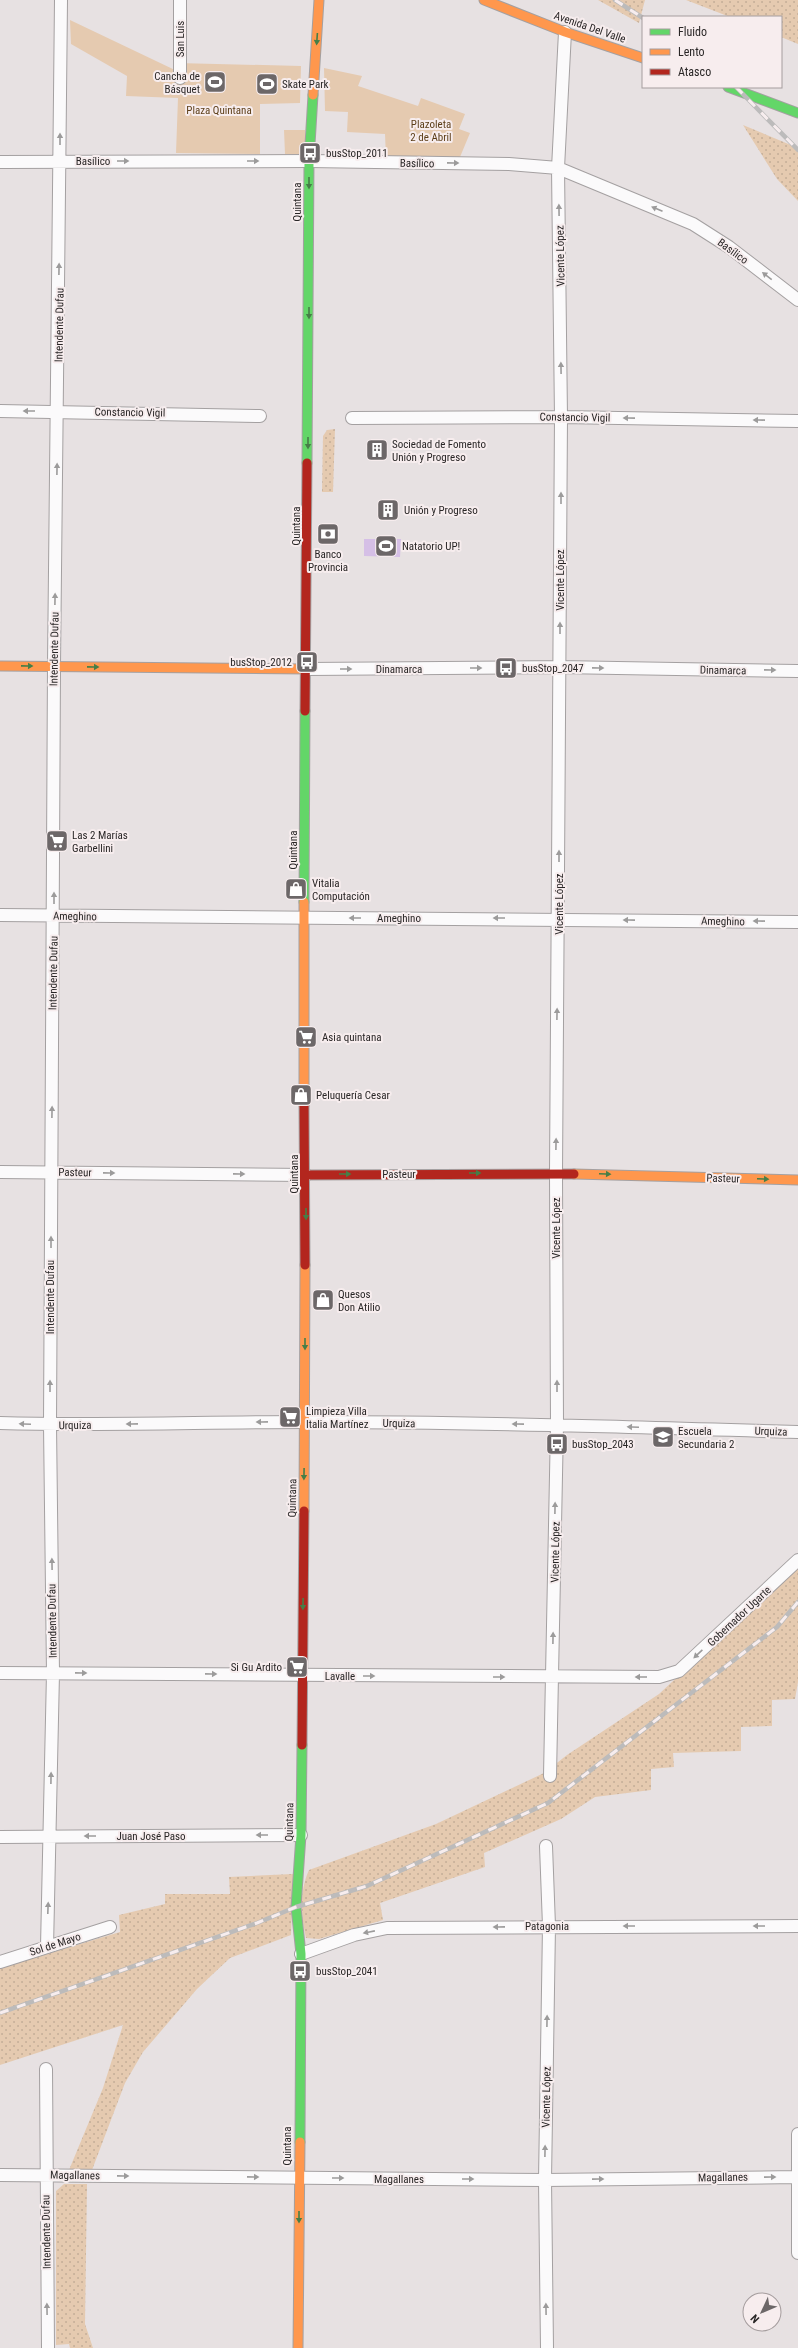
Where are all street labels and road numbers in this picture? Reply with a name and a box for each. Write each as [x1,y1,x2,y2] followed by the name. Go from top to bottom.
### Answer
[552,9,627,46] street label: Avenida Del Valle
[174,21,187,57] street label: San Luis
[76,155,111,168] street label: Basílico
[400,157,435,170] street label: Basílico
[291,183,304,221] street label: Quintana
[553,225,568,287] street label: Vicente López
[715,236,751,267] street label: Basílico
[52,288,67,362] street label: Intendente Dufau
[94,405,165,420] street label: Constancio Vigil
[539,410,610,425] street label: Constancio Vigil
[290,507,303,545] street label: Quintana
[554,549,567,611] street label: Vicente López
[47,612,62,686] street label: Intendente Dufau
[376,663,422,676] street label: Dinamarca
[700,664,746,677] street label: Dinamarca
[287,831,300,869] street label: Quintana
[553,873,566,935] street label: Vicente López
[53,910,98,923] street label: Ameghino
[377,912,421,925] street label: Ameghino
[701,915,746,928] street label: Ameghino
[46,936,61,1010] street label: Intendente Dufau
[288,1155,301,1193] street label: Quintana
[58,1166,92,1179] street label: Pasteur
[382,1168,416,1181] street label: Pasteur
[706,1171,741,1186] street label: Pasteur
[550,1197,563,1259] street label: Vicente López
[44,1260,57,1334] street label: Intendente Dufau
[382,1417,416,1430] street label: Urquiza
[58,1419,92,1432] street label: Urquiza
[754,1424,788,1439] street label: Urquiza
[286,1478,299,1518] street label: Quintana
[548,1521,563,1583] street label: Vicente López
[45,1584,60,1658] street label: Intendente Dufau
[705,1584,774,1649] street label: Gobernador Ugarte
[325,1670,355,1683] street label: Lavalle
[283,1802,296,1842] street label: Quintana
[116,1830,186,1843] street label: Juan José Paso
[525,1920,569,1933] street label: Patagonia
[28,1930,83,1959] street label: Sol de Mayo
[539,2066,554,2128] street label: Vicente López
[281,2127,294,2165] street label: Quintana
[50,2169,100,2182] street label: Magallanes
[698,2171,748,2184] street label: Magallanes
[374,2173,424,2186] street label: Magallanes
[39,2195,54,2269] street label: Intendente Dufau

